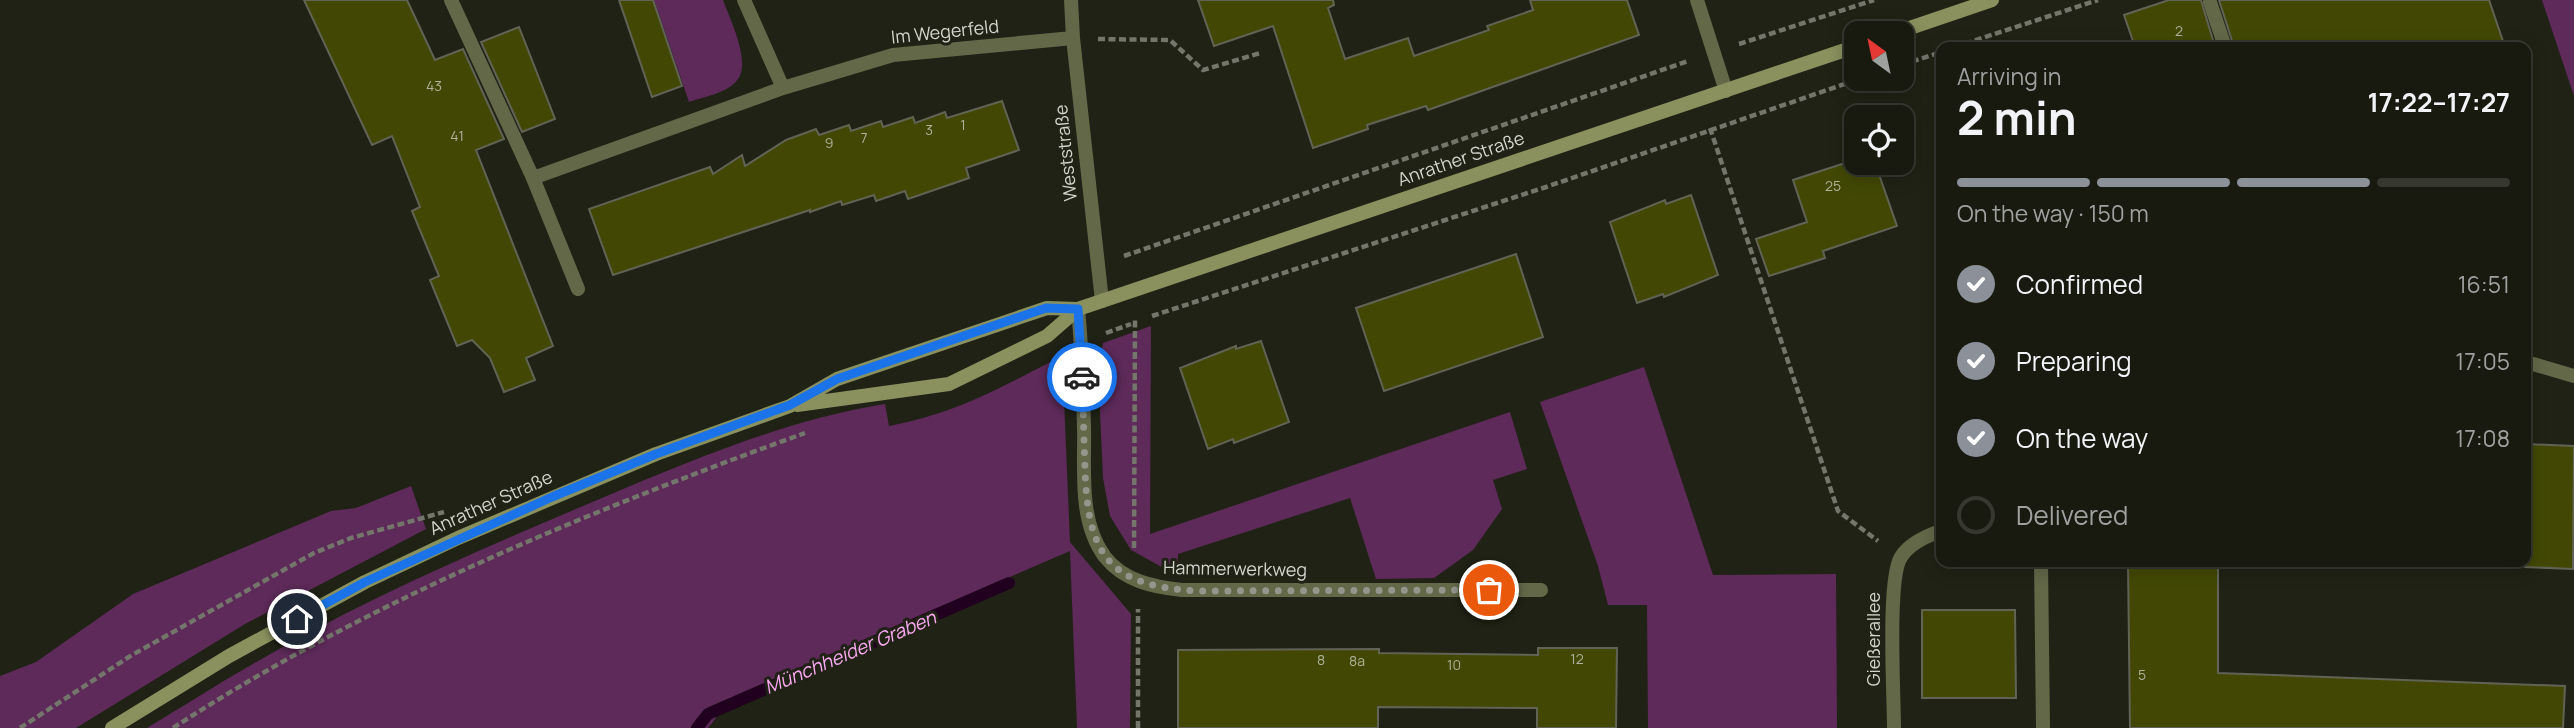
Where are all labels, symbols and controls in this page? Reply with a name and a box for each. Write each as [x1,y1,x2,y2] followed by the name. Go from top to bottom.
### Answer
[890,13,1000,49] street label: Im Wegerfeld
[1844,21,1914,91] north arrow
[1844,21,1914,175] map controls
[2175,21,2183,40] house number: 2
[1957,60,2062,92] text: Arriving in
[426,76,442,95] house number: 43
[2367,84,2510,120] text: 17:22–17:27
[1957,86,2077,149] text: 2 min
[1048,104,1082,203] street label: Weststraße
[1844,105,1914,175] button: locate
[960,115,966,134] house number: 1
[925,120,933,139] house number: 3
[1394,125,1527,191] street label: Anrather Straße
[450,126,464,145] house number: 41
[860,128,868,147] house number: 7
[825,133,833,152] house number: 9
[1825,176,1841,195] house number: 25
[1957,197,2149,229] text: On the way · 150 m
[1957,265,1995,303] icon: check
[2016,266,2143,302] text: Confirmed
[2458,268,2510,300] text: 16:51
[1047,342,1117,412] courier
[1957,342,1995,380] icon: check
[2016,343,2132,379] text: Preparing
[2455,345,2510,377] text: 17:05
[1063,358,1101,396] icon: car
[1957,419,1995,457] icon: check
[2016,420,2148,456] text: On the way
[2455,422,2510,454] text: 17:08
[425,464,556,540] street label: Anrather Straße
[2016,497,2128,533] text: Delivered
[1163,555,1307,581] street label: Hammerwerkweg
[1459,560,1519,620] pin
[1470,571,1508,609] icon: bag
[267,589,327,649] pin
[1861,592,1885,686] street label: Gießerallee
[278,600,316,638] icon: home
[760,604,940,700] water label: Münchheider Graben
[1570,649,1584,668] house number: 12
[1317,650,1325,669] house number: 8
[1349,651,1365,670] house number: 8a
[1447,655,1461,674] house number: 10
[2138,665,2146,684] house number: 5

